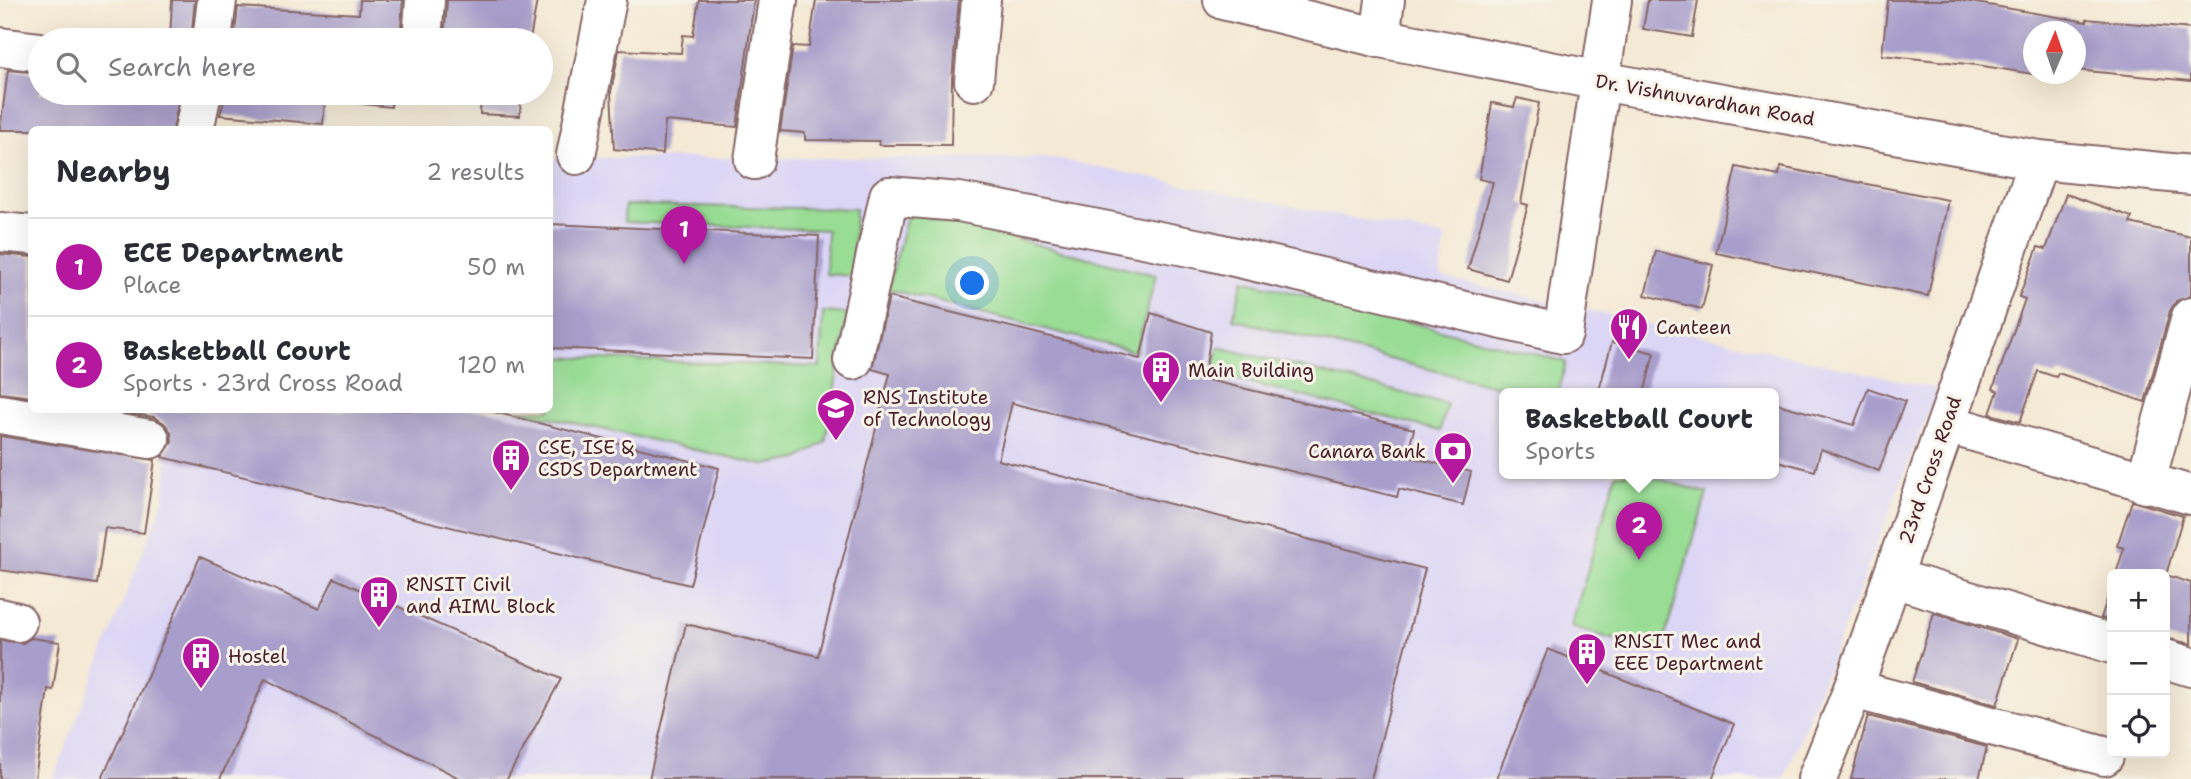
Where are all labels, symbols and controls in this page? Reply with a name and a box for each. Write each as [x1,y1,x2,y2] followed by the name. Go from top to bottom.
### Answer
[2023,21,2086,84] north arrow
[28,28,553,105] search box
[52,48,90,86] icon: search
[108,49,257,84] text: Search here
[1593,68,1817,132] street label: Dr. Vishnuvardhan Road
[56,151,171,192] text: Nearby
[426,157,525,187] text: 2 results
[661,206,707,264] pin: 1
[123,235,343,270] text: ECE Department
[74,252,84,282] text: 1
[467,252,525,282] text: 50 m
[955,266,989,300] your location
[123,270,182,300] text: Place
[1608,306,1650,361] restaurant icon: Canteen
[1656,315,1731,340] place label: Canteen
[123,333,351,368] text: Basketball Court
[1140,349,1182,404] building icon: Main Building
[71,350,87,380] text: 2
[457,350,525,380] text: 120 m
[1188,358,1314,383] place label: Main Building
[123,368,403,398] text: Sports · 23rd Cross Road
[863,385,991,432] place label: RNS Institute of Technology
[815,387,857,442] school or university icon: RNS Institute of Technology
[1499,388,1779,479] popup
[1893,393,1967,547] street label: 23rd Cross Road
[1525,401,1753,436] text: Basketball Court
[1432,430,1474,485] bank icon: Canara Bank
[538,435,698,482] place label: CSE, ISE & CSDS Department
[1525,436,1596,466] text: Sports
[490,437,532,492] building icon: CSE, ISE & CSDS Department
[1308,439,1426,464] place label: Canara Bank
[1616,502,1662,560] pin: 2
[2107,569,2170,758] map controls
[2107,569,2170,632] button: +
[406,572,556,619] place label: RNSIT Civil and AIML Block
[358,574,400,629] building icon: RNSIT Civil and AIML Block
[1614,629,1764,676] place label: RNSIT Mec and EEE Department
[1566,631,1608,686] building icon: RNSIT Mec and EEE Department
[2107,632,2170,695] button: −
[180,635,222,690] building icon: Hostel
[228,644,286,669] place label: Hostel
[2107,695,2170,758] button: locate

